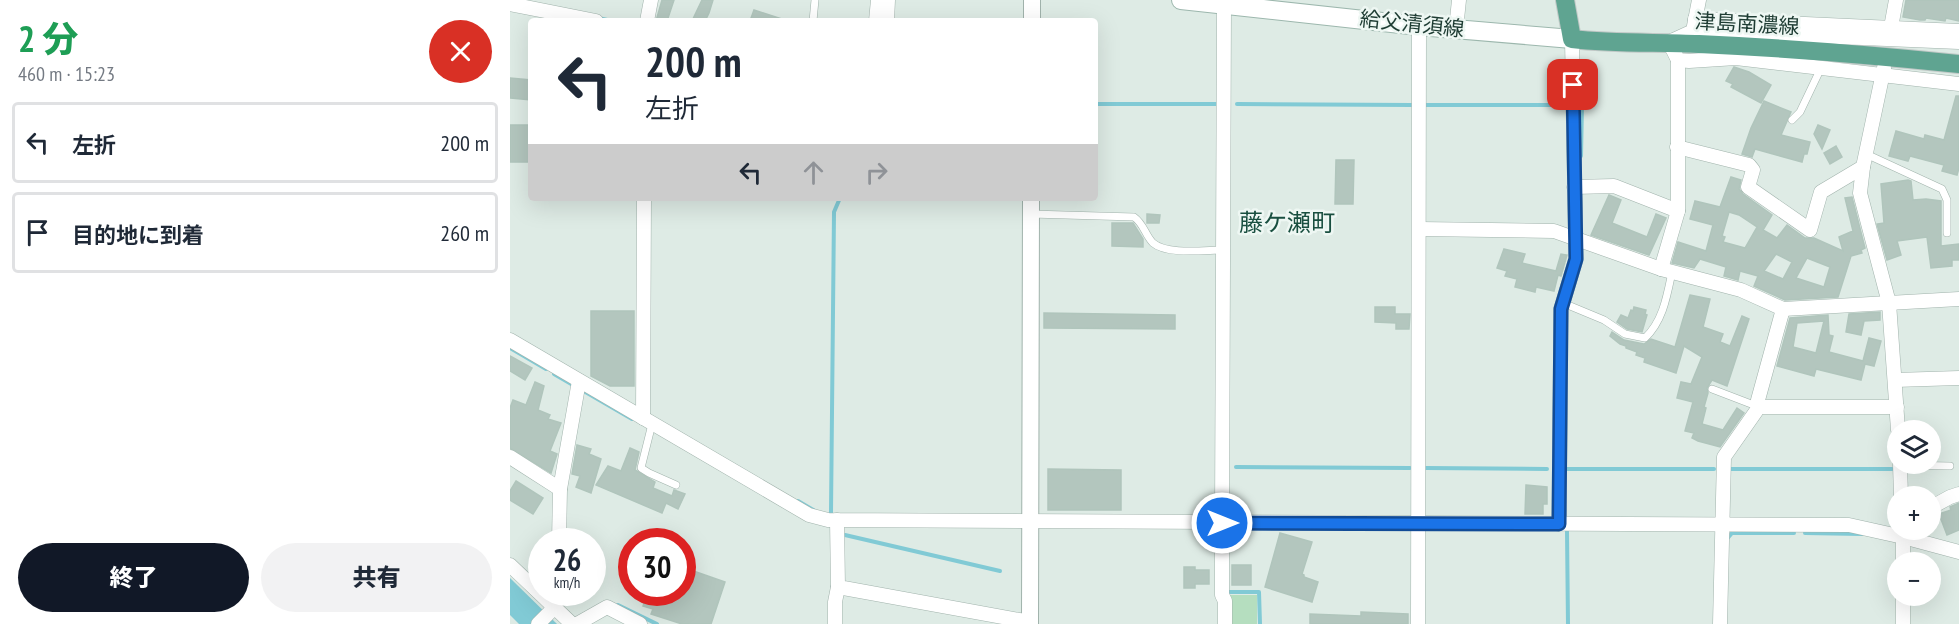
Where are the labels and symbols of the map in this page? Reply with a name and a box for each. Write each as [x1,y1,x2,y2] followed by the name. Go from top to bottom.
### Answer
[1358,5,1466,42] street label: 給父清須線
[1694,7,1800,40] street label: 津島南濃線
[1547,59,1598,110] pin
[1239,207,1335,238] district label: 藤ケ瀬町
[1190,491,1254,555] position arrow
[618,528,696,606] speed limit sign: 30

